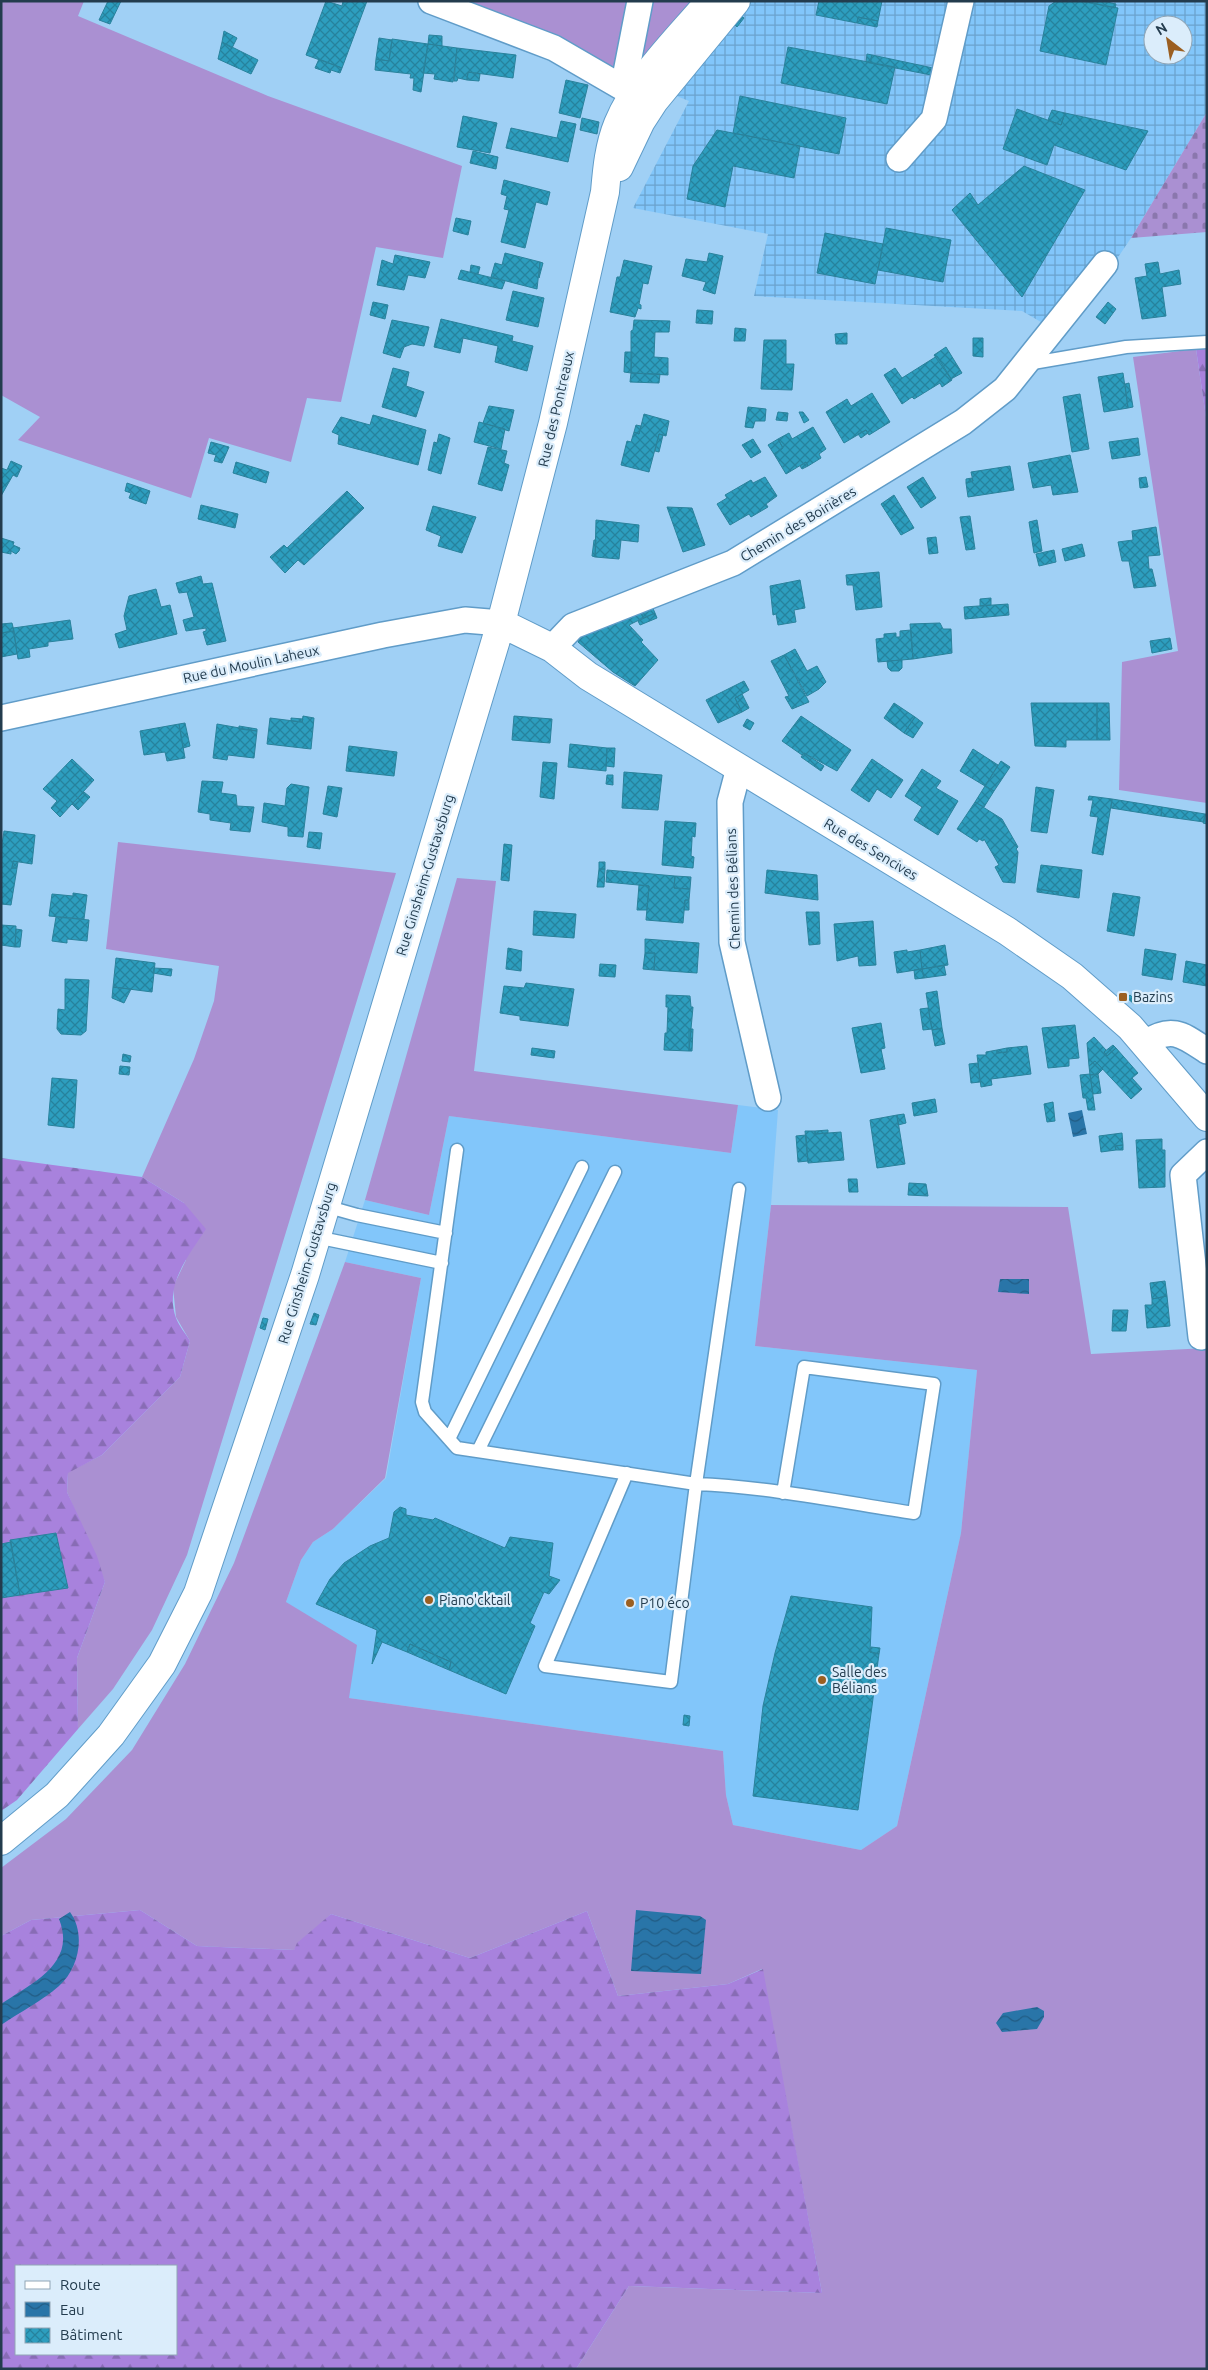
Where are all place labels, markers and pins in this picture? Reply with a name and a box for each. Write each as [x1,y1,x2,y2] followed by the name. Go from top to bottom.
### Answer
[1133,989,1173,1005] place label: Bazins
[1117,991,1129,1003] marker: Bazins
[439,1592,511,1608] place label: Piano'cktail
[423,1594,435,1606] marker: Piano'cktail
[640,1595,690,1611] place label: P10 éco
[624,1597,636,1609] marker: P10 éco
[832,1664,887,1696] place label: Salle des Bélians
[816,1674,828,1686] marker: Salle des Bélians

